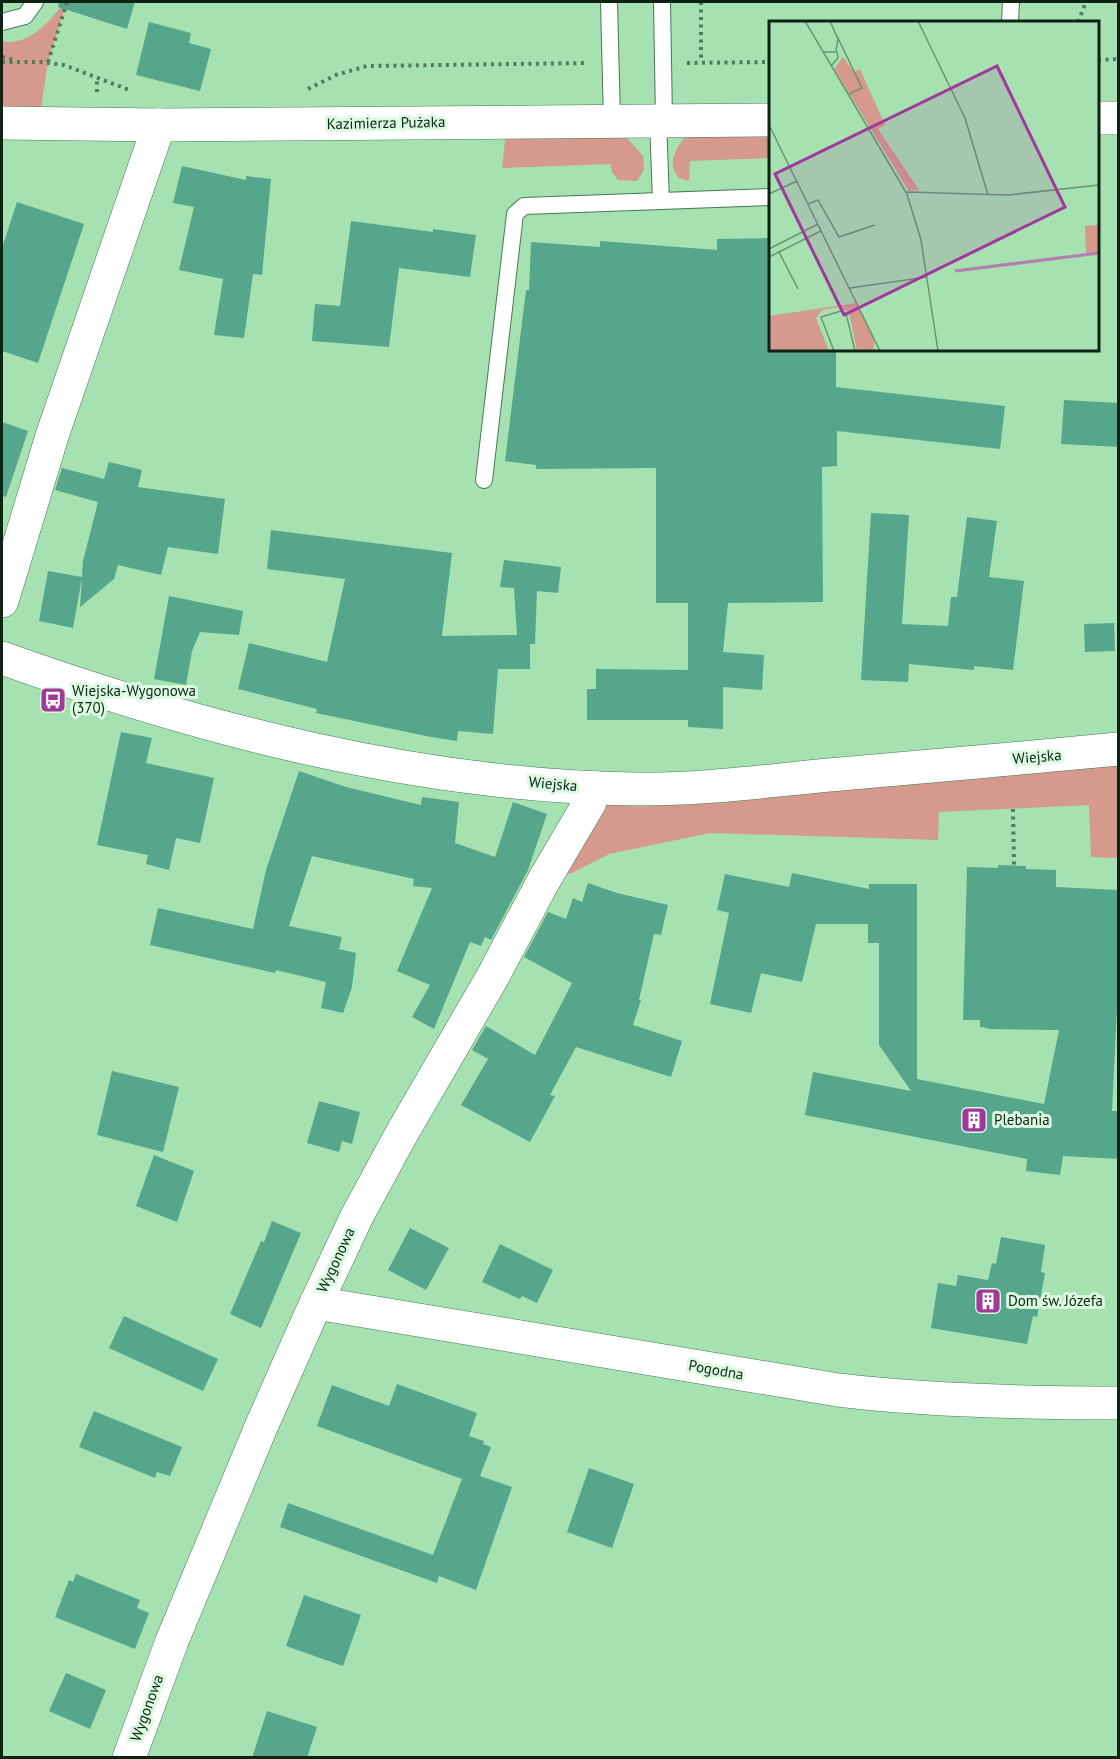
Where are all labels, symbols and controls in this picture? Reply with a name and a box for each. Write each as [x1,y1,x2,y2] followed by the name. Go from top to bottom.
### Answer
[769,21,1099,351] inset map
[326,112,445,133] street label: Kazimierza Pużaka
[72,681,196,717] place label: Wiejska-Wygonowa (370)
[38,685,68,715] bus stop icon: Wiejska-Wygonowa (370)
[1012,745,1062,768] street label: Wiejska
[528,772,578,795] street label: Wiejska
[959,1105,989,1135] building icon: Plebania
[994,1110,1050,1129] place label: Plebania
[312,1224,359,1295] street label: Wygonowa
[973,1286,1003,1316] building icon: Dom św. Józefa
[1008,1291,1103,1310] place label: Dom św. Józefa
[687,1355,745,1384] street label: Pogodna
[126,1672,167,1744] street label: Wygonowa

